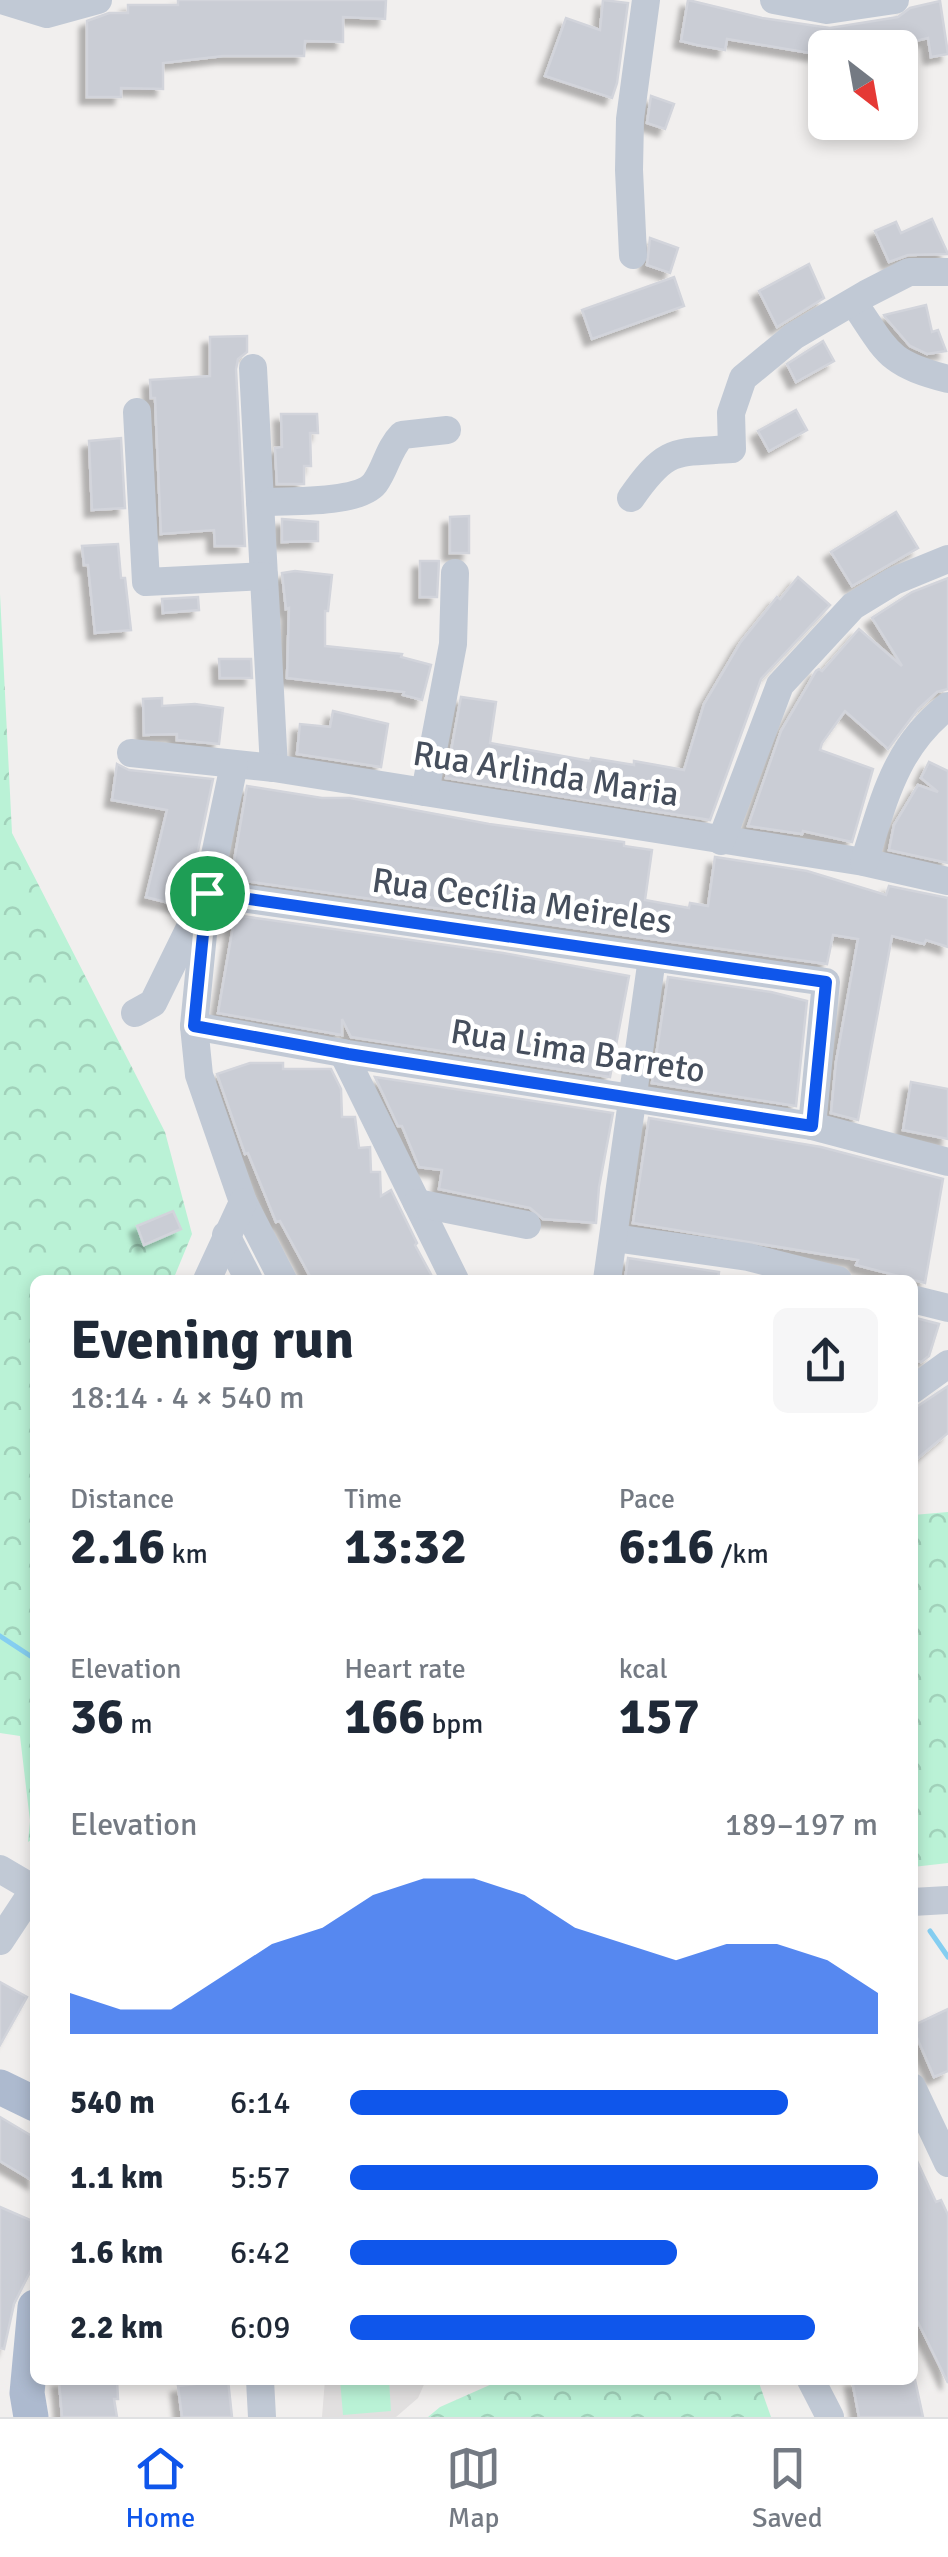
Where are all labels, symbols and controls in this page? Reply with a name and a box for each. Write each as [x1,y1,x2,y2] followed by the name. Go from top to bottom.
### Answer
[808,30,918,140] north arrow
[808,30,918,140] map controls
[410,732,682,816] street label: Rua Arlinda Maria
[165,851,250,936] pin
[369,859,675,943] street label: Rua Cecília Meireles
[180,866,235,921] icon: arrive
[448,1010,708,1092] street label: Rua Lima Barreto
[70,1306,354,1374] text: Evening run
[773,1308,878,1413] button: share
[70,1378,305,1417] text: 18:14 · 4 × 540 m
[70,1482,174,1516] text: Distance
[344,1482,402,1516] text: Time
[619,1482,675,1516] text: Pace
[70,1516,165,1578] text: 2.16
[344,1516,467,1578] text: 13:32
[619,1516,714,1578] text: 6:16
[165,1537,208,1571] text: km
[714,1537,769,1571] text: /km
[70,1652,182,1686] text: Elevation
[344,1652,466,1686] text: Heart rate
[619,1652,668,1686] text: kcal
[70,1686,124,1748] text: 36
[344,1686,425,1748] text: 166
[619,1686,700,1748] text: 157
[124,1707,153,1741] text: m
[425,1707,483,1741] text: bpm
[70,1805,197,1844] text: Elevation
[725,1805,878,1844] text: 189–197 m
[70,2083,155,2122] text: 540 m
[230,2083,290,2122] text: 6:14
[70,2158,163,2197] text: 1.1 km
[230,2158,290,2197] text: 5:57
[70,2233,163,2272] text: 1.6 km
[230,2233,290,2272] text: 6:42
[70,2308,163,2347] text: 2.2 km
[230,2308,290,2347] text: 6:09
[125,2441,195,2535] tab: Home
[446,2441,501,2535] tab: Map
[752,2441,823,2535] tab: Saved

